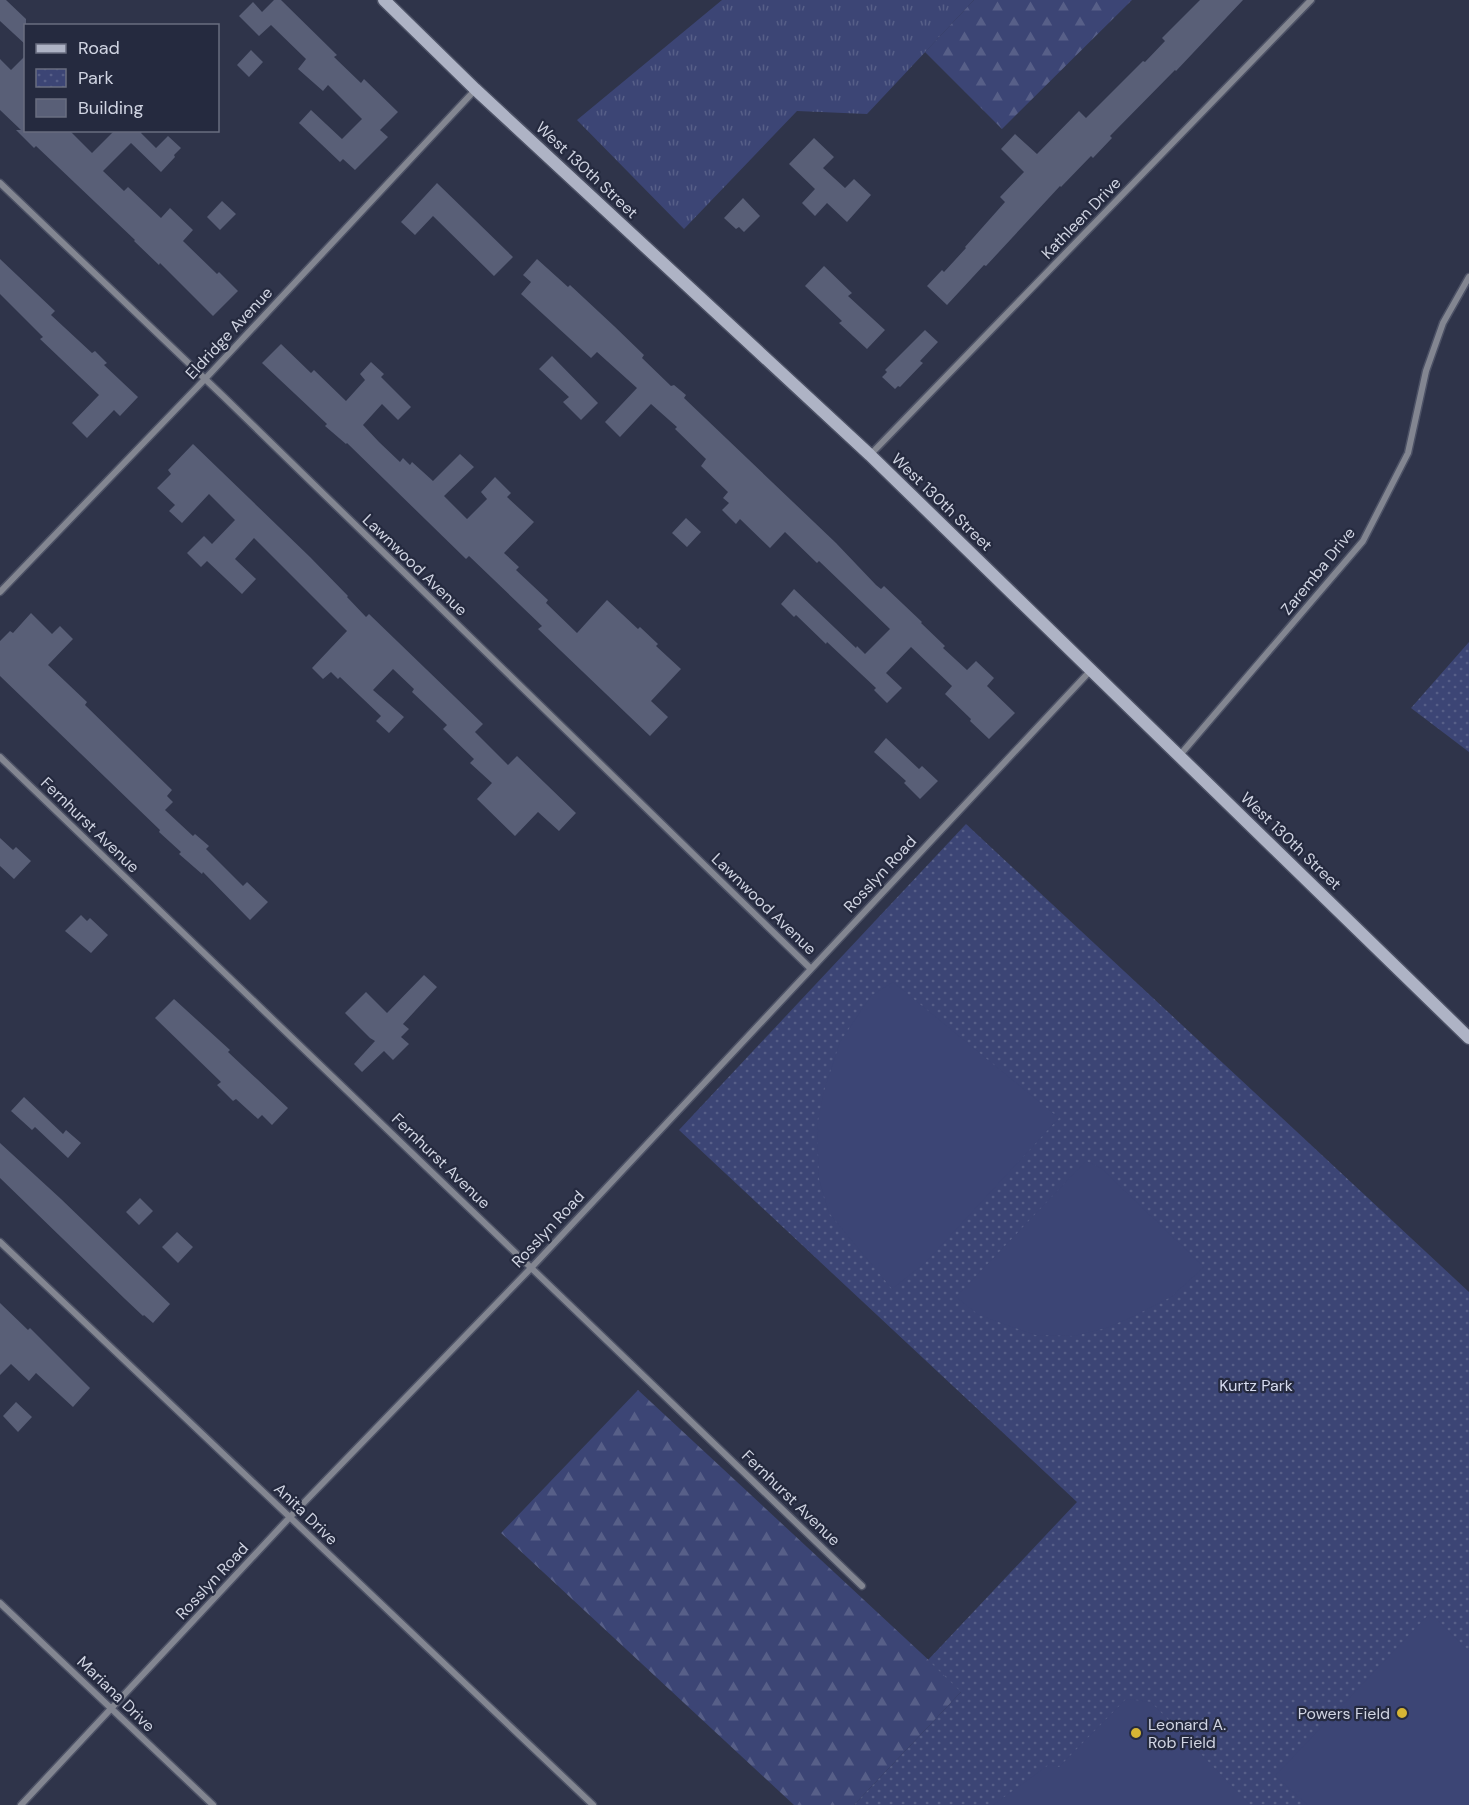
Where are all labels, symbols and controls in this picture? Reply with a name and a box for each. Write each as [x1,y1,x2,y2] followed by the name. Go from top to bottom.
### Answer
[24,24,219,132] legend
[78,36,120,60] text: Road
[78,66,114,90] text: Park
[78,96,143,120] text: Building
[531,117,643,223] street label: West 130th Street
[1037,173,1125,263] street label: Kathleen Drive
[181,282,277,384] street label: Eldridge Avenue
[887,448,997,556] street label: West 130th Street
[358,510,472,620] street label: Lawnwood Avenue
[1276,523,1360,619] street label: Zaremba Drive
[36,773,144,877] street label: Fernhurst Avenue
[1236,787,1346,895] street label: West 130th Street
[839,831,921,917] street label: Rosslyn Road
[707,849,821,959] street label: Lawnwood Avenue
[387,1109,495,1213] street label: Fernhurst Avenue
[507,1186,589,1272] street label: Rosslyn Road
[1219,1375,1293,1396] park label: Kurtz Park
[737,1446,845,1550] street label: Fernhurst Avenue
[270,1478,342,1550] street label: Anita Drive
[171,1538,253,1624] street label: Rosslyn Road
[73,1651,159,1737] street label: Mariana Drive
[1298,1703,1390,1724] place label: Powers Field
[1395,1706,1409,1720] marker: Powers Field
[1148,1714,1226,1753] place label: Leonard A. Rob Field
[1129,1726,1143,1740] marker: Leonard A. Rob Field

